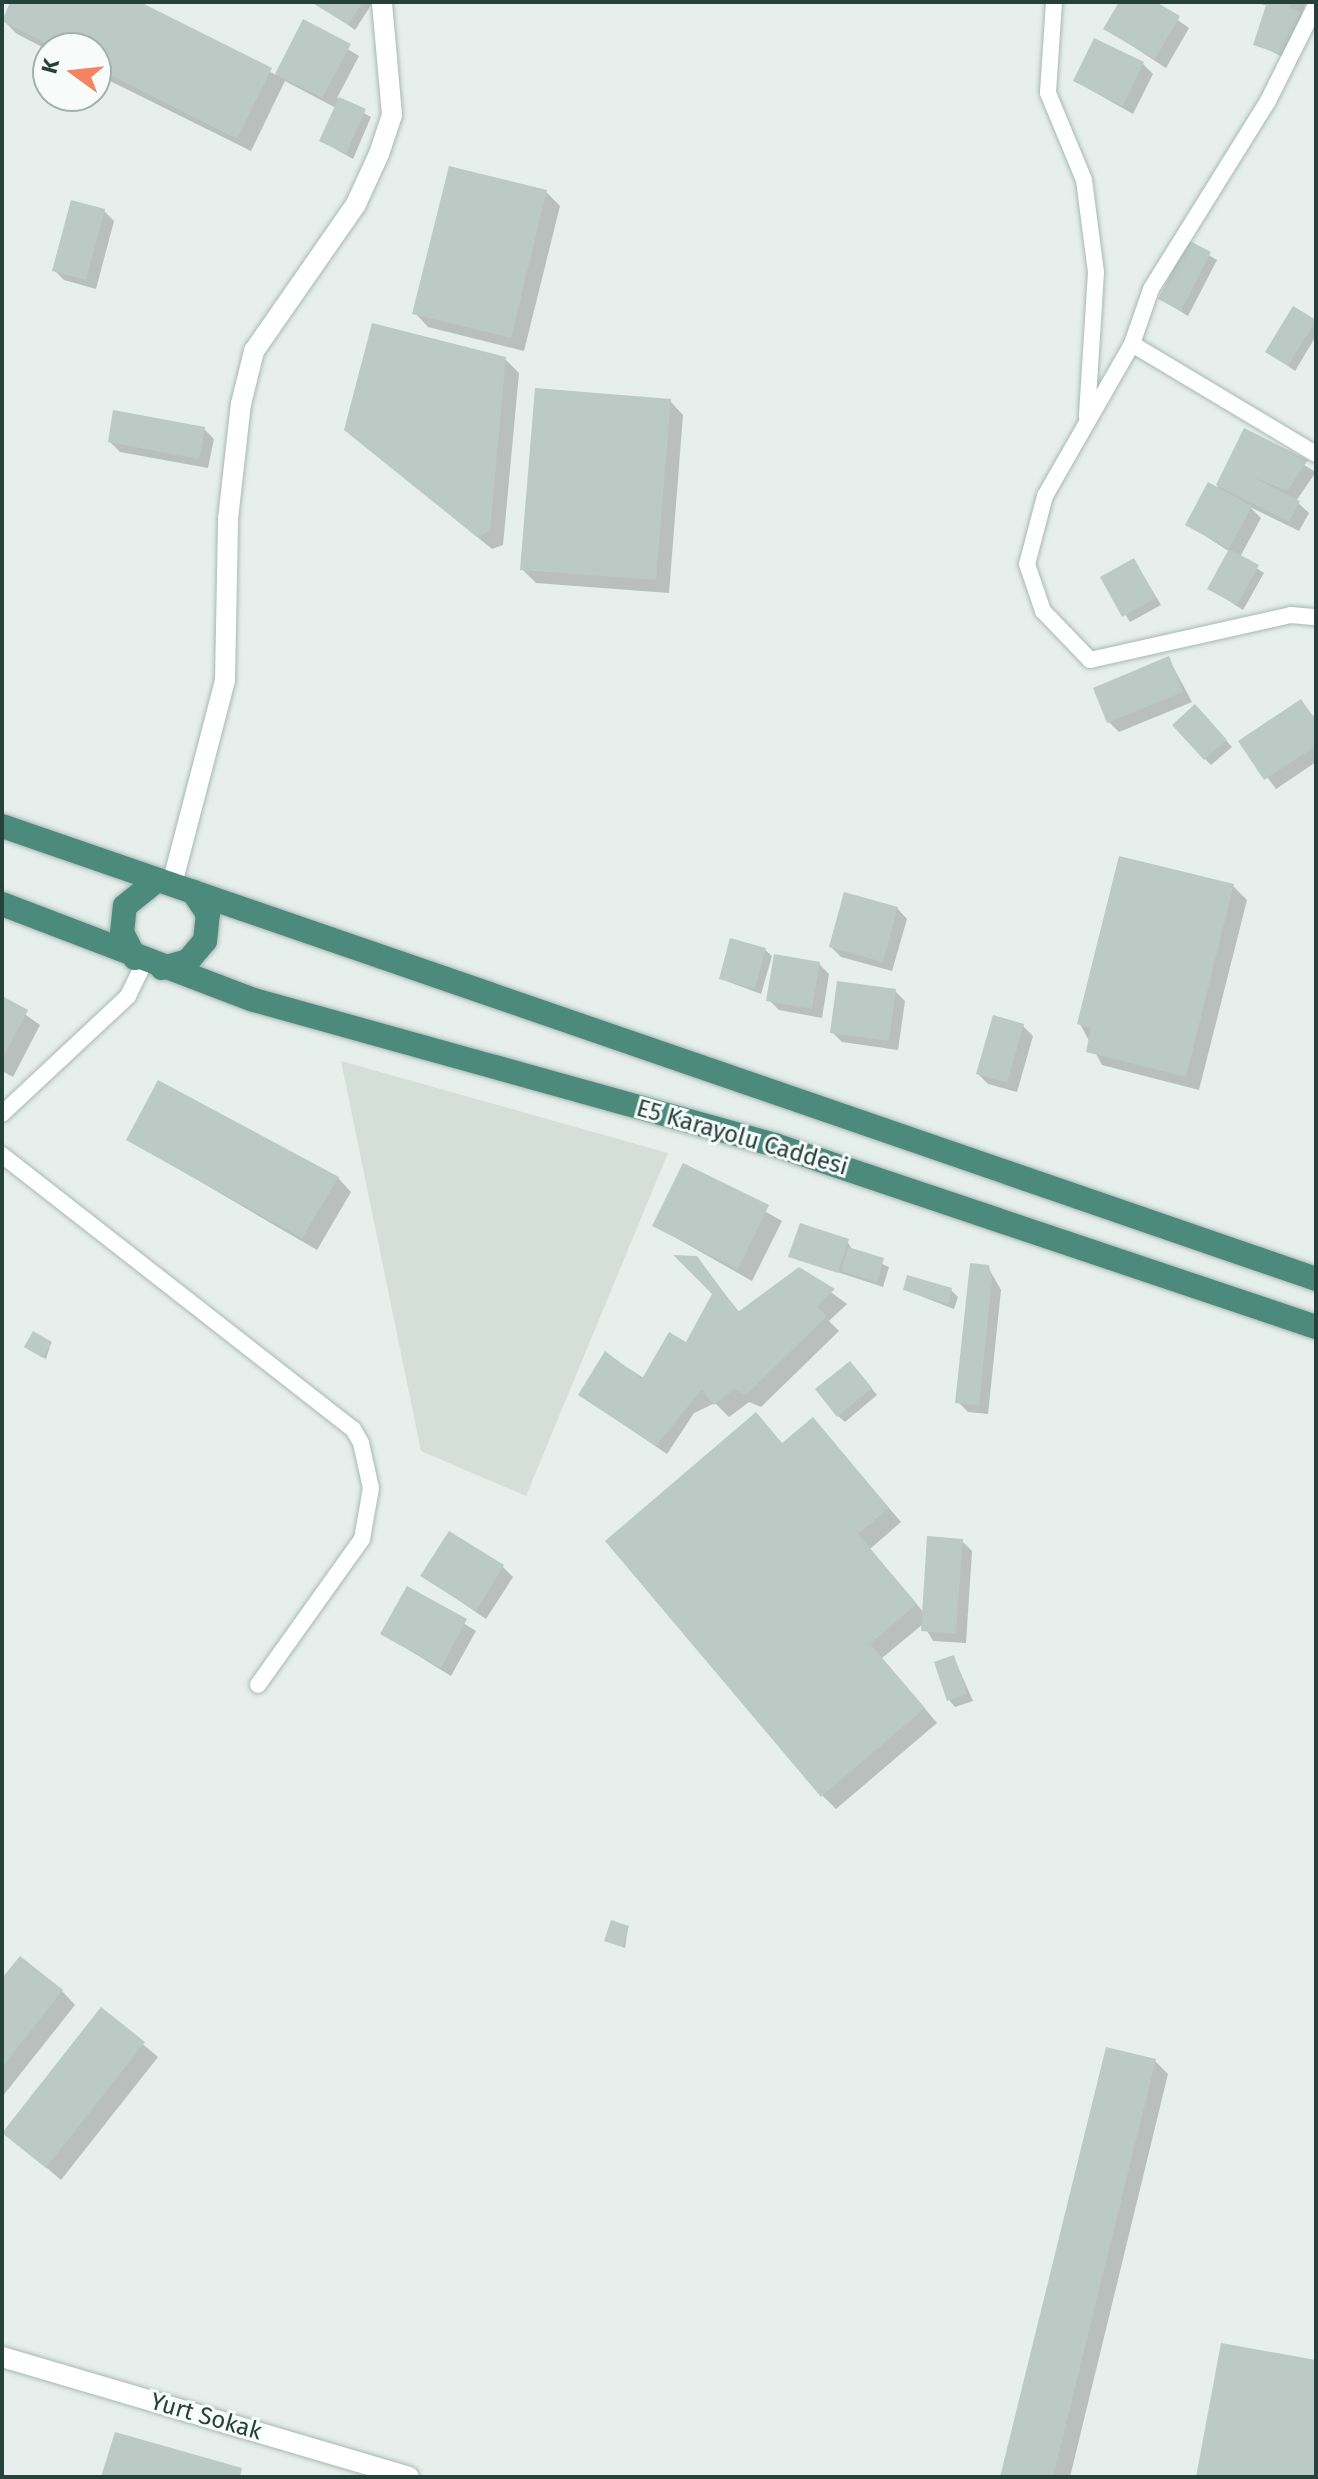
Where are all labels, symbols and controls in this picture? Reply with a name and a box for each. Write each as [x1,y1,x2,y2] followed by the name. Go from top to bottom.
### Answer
[32,32,112,112] north arrow
[35,56,65,76] text: K
[633,1094,851,1182] street label: E5 Karayolu Caddesi
[147,2387,265,2447] street label: Yurt Sokak

